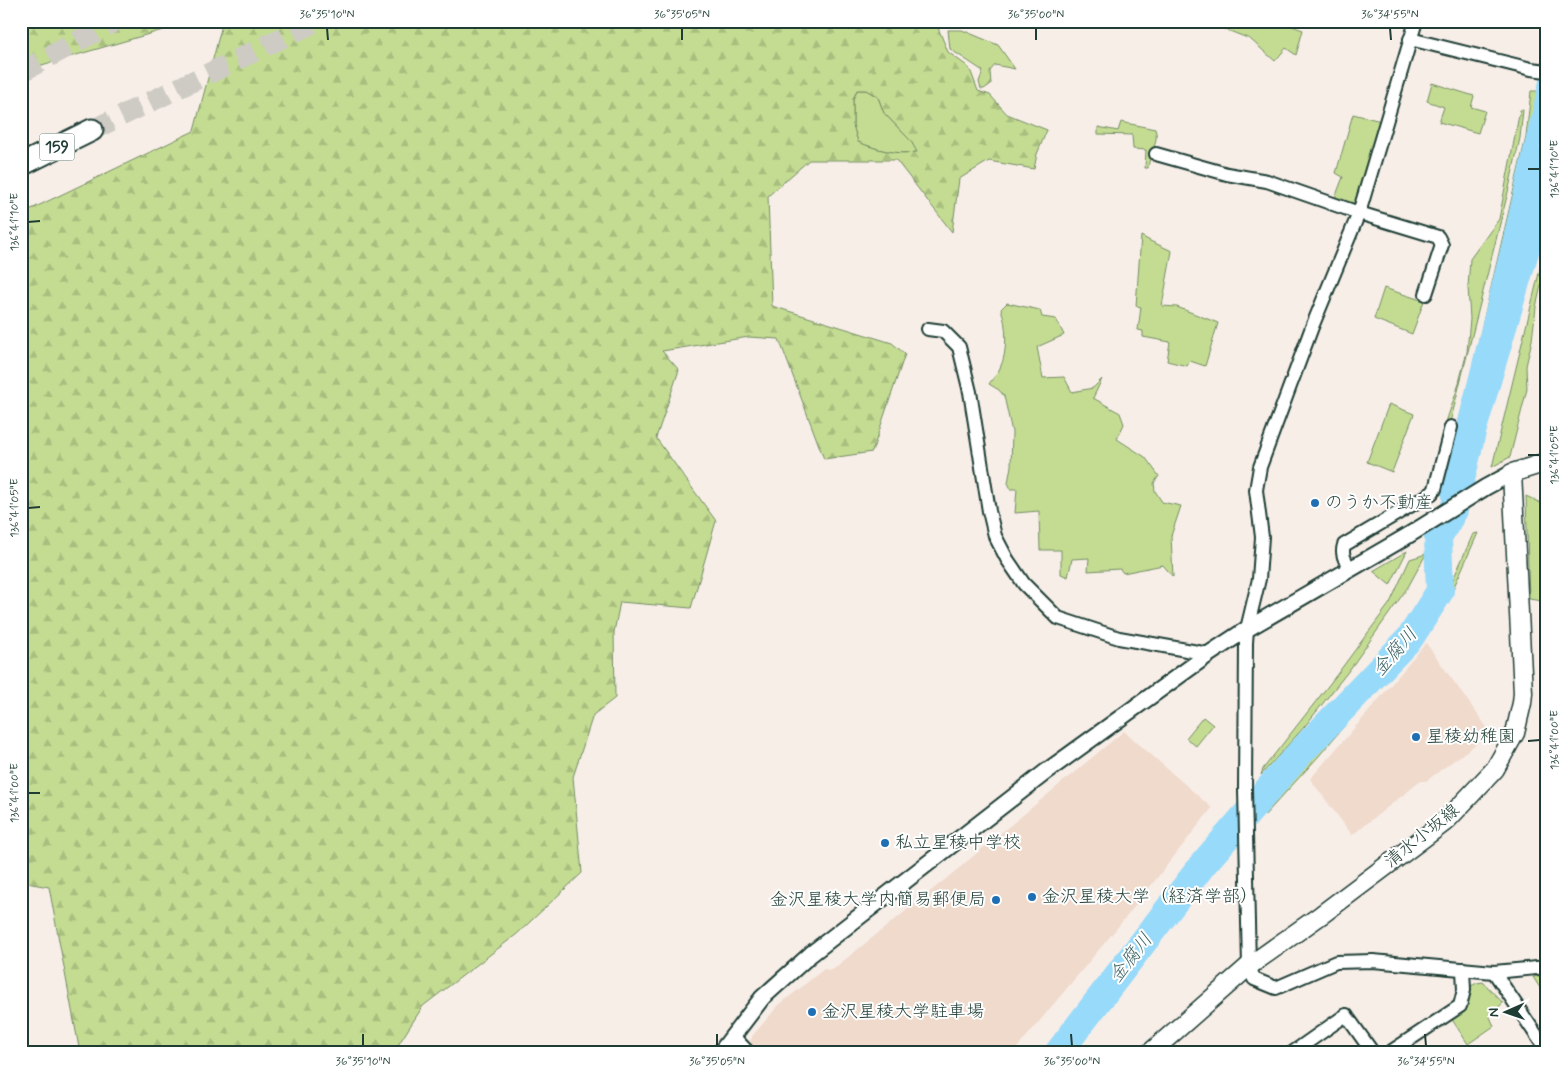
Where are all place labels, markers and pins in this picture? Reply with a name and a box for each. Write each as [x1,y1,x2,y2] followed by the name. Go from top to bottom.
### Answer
[1325,491,1433,515] place label: のうか不動産
[1309,497,1321,509] marker: のうか不動産
[1426,725,1516,749] place label: 星稜幼稚園
[1410,731,1422,743] marker: 星稜幼稚園
[895,831,1021,855] place label: 私立星稜中学校
[879,837,891,849] marker: 私立星稜中学校
[1042,885,1258,909] place label: 金沢星稜大学（経済学部）
[770,888,986,912] place label: 金沢星稜大学内簡易郵便局
[1026,891,1038,903] marker: 金沢星稜大学（経済学部）
[990,894,1002,906] marker: 金沢星稜大学内簡易郵便局
[822,1000,984,1024] place label: 金沢星稜大学駐車場
[806,1006,818,1018] marker: 金沢星稜大学駐車場

